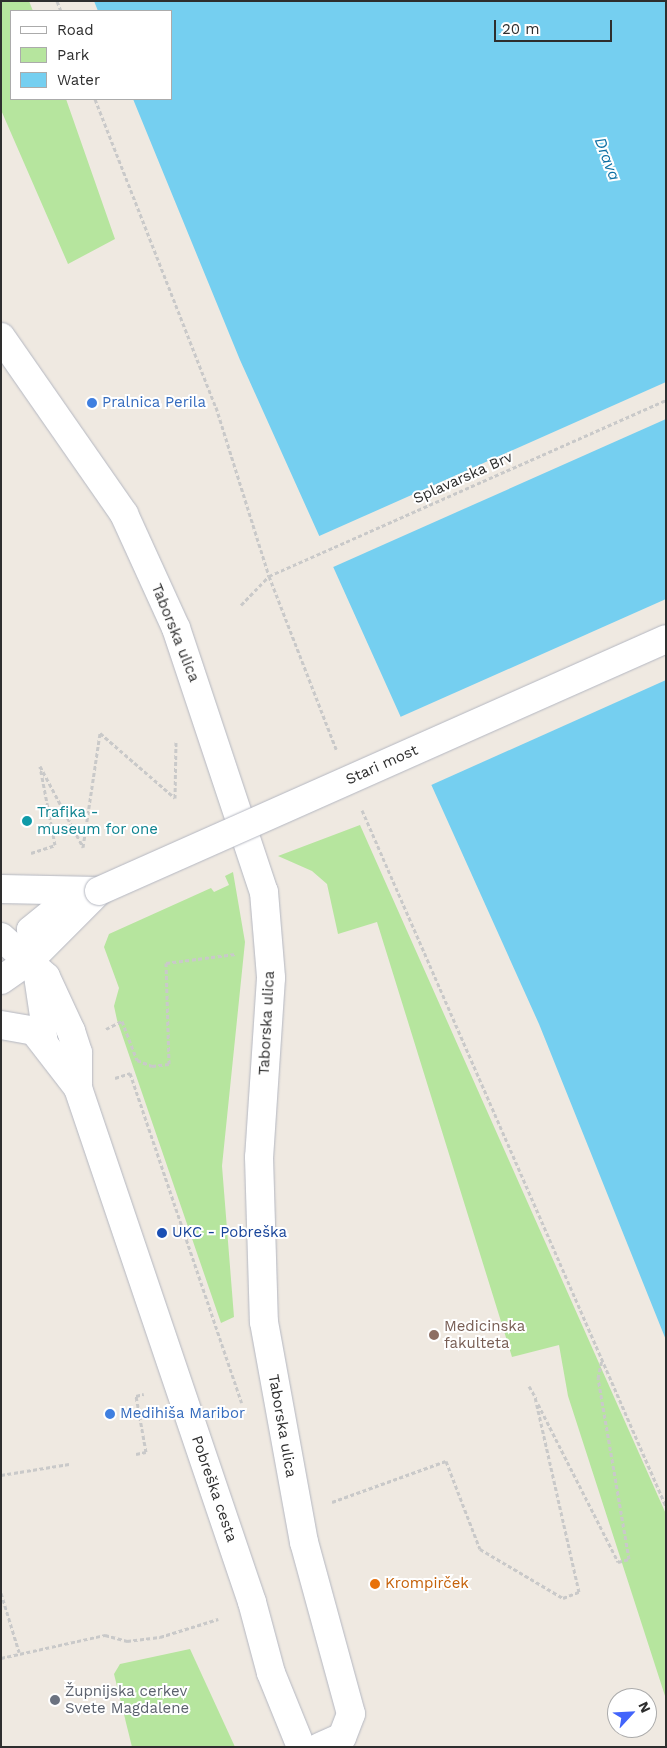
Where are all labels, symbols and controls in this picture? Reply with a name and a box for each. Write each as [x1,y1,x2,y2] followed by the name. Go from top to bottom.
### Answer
[10,10,172,100] legend
[497,10,614,42] scale bar
[502,20,540,38] text: 20 m
[57,21,94,39] text: Road
[57,46,89,64] text: Park
[57,71,100,89] text: Water
[590,135,624,183] water label: Drava
[102,394,206,412] place label: Pralnica Perila
[86,397,98,409] marker: Pralnica Perila
[410,448,516,508] street label: Splavarska Brv
[147,581,203,685] street label: Taborska ulica
[343,741,421,789] street label: Stari most
[37,803,159,838] place label: Trafika - museum for one
[21,815,33,827] marker: Trafika - museum for one
[255,970,279,1076] street label: Taborska ulica
[172,1224,287,1242] place label: UKC - Pobreška
[156,1227,168,1239] marker: UKC - Pobreška
[444,1317,525,1352] place label: Medicinska fakulteta
[428,1329,440,1341] marker: Medicinska fakulteta
[264,1373,300,1479] street label: Taborska ulica
[120,1405,245,1423] place label: Medihiša Maribor
[104,1408,116,1420] marker: Medihiša Maribor
[187,1433,241,1545] street label: Pobreška cesta
[385,1575,469,1593] place label: Krompirček
[369,1578,381,1590] marker: Krompirček
[65,1682,189,1717] place label: Župnijska cerkev Svete Magdalene
[607,1688,657,1738] north arrow
[49,1694,61,1706] marker: Župnijska cerkev Svete Magdalene
[635,1699,654,1715] text: N

